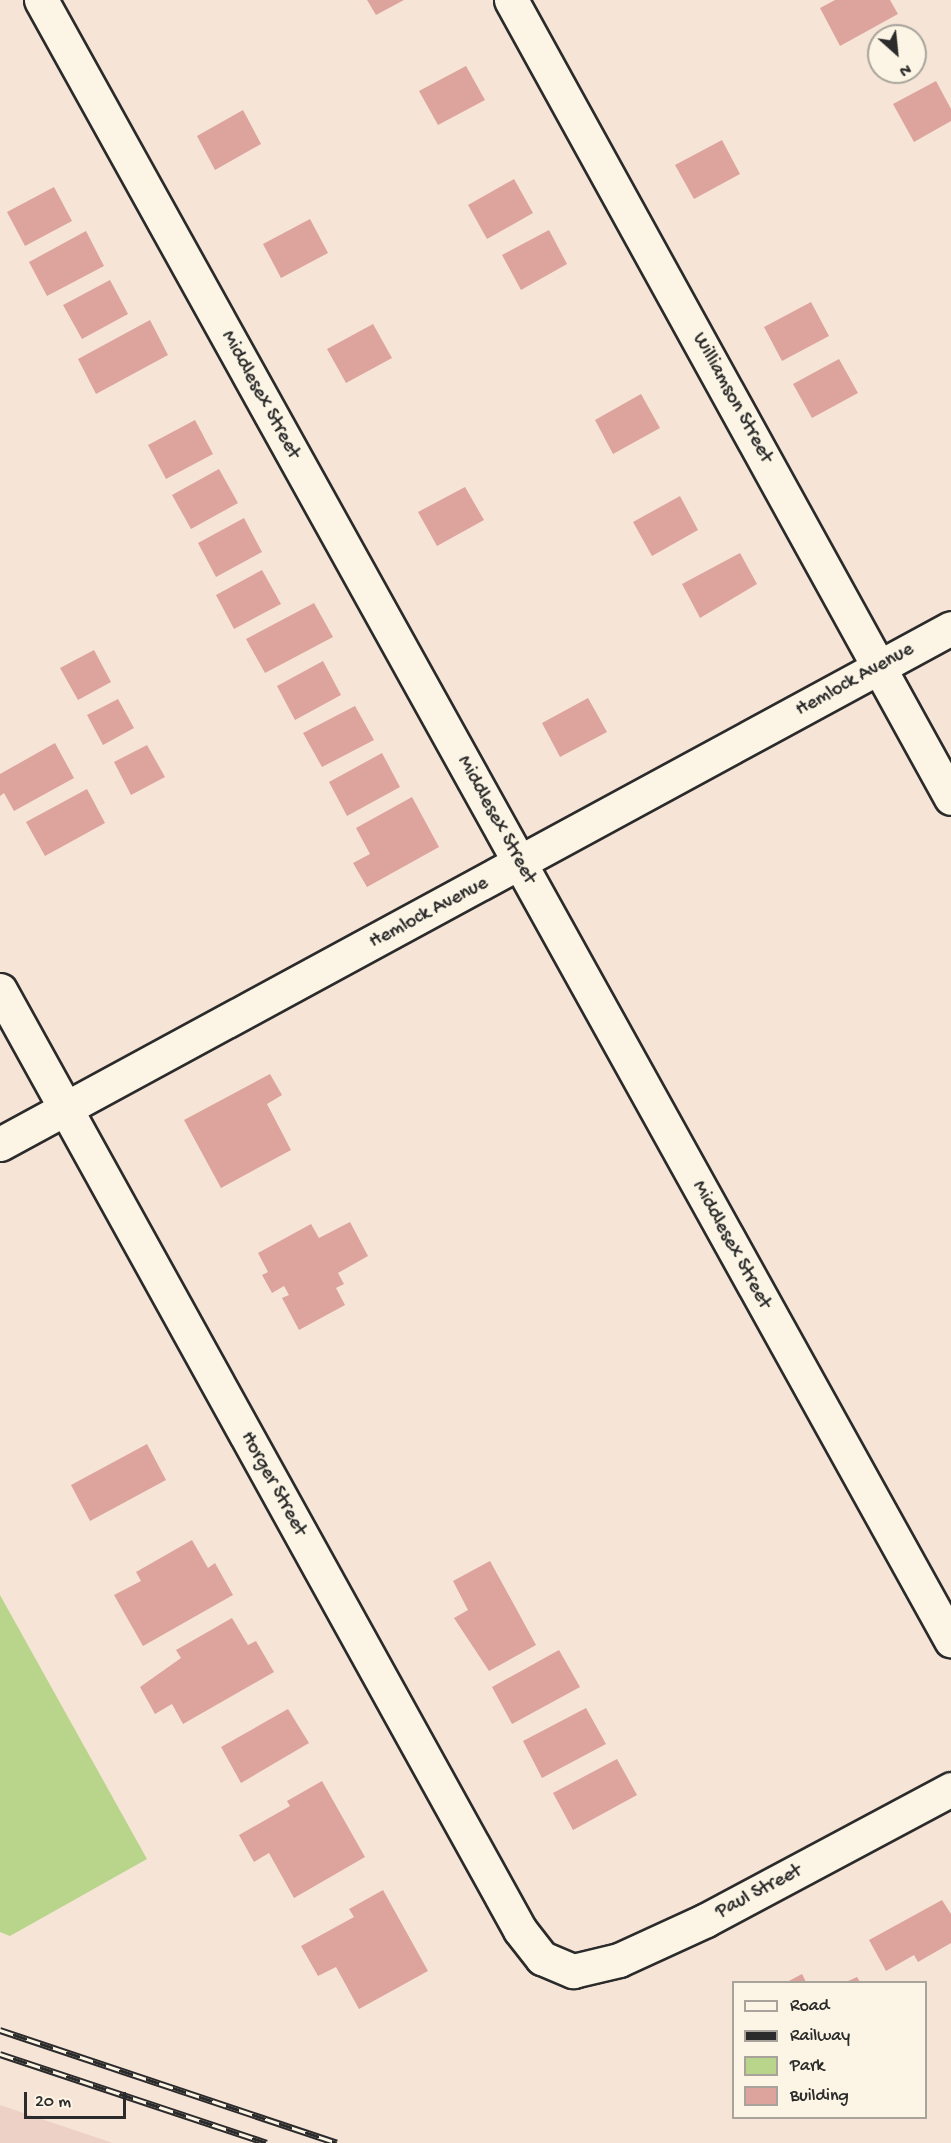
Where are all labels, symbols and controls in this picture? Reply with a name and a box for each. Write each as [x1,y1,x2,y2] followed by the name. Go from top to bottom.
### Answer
[867,24,927,84] north arrow
[896,58,913,80] text: N
[215,327,305,463] street label: Middlesex Street
[686,329,778,467] street label: Williamson Street
[792,638,918,722] street label: Hemlock Avenue
[451,752,541,888] street label: Middlesex Street
[365,872,493,954] street label: Hemlock Avenue
[686,1177,776,1313] street label: Middlesex Street
[234,1428,312,1540] street label: Horger Street
[712,1859,806,1925] street label: Paul Street
[732,1981,927,2119] legend
[790,1996,829,2017] text: Road
[790,2026,850,2047] text: Railway
[790,2056,824,2077] text: Park
[27,2080,129,2118] scale bar
[790,2086,849,2107] text: Building
[35,2092,71,2113] text: 20 m

